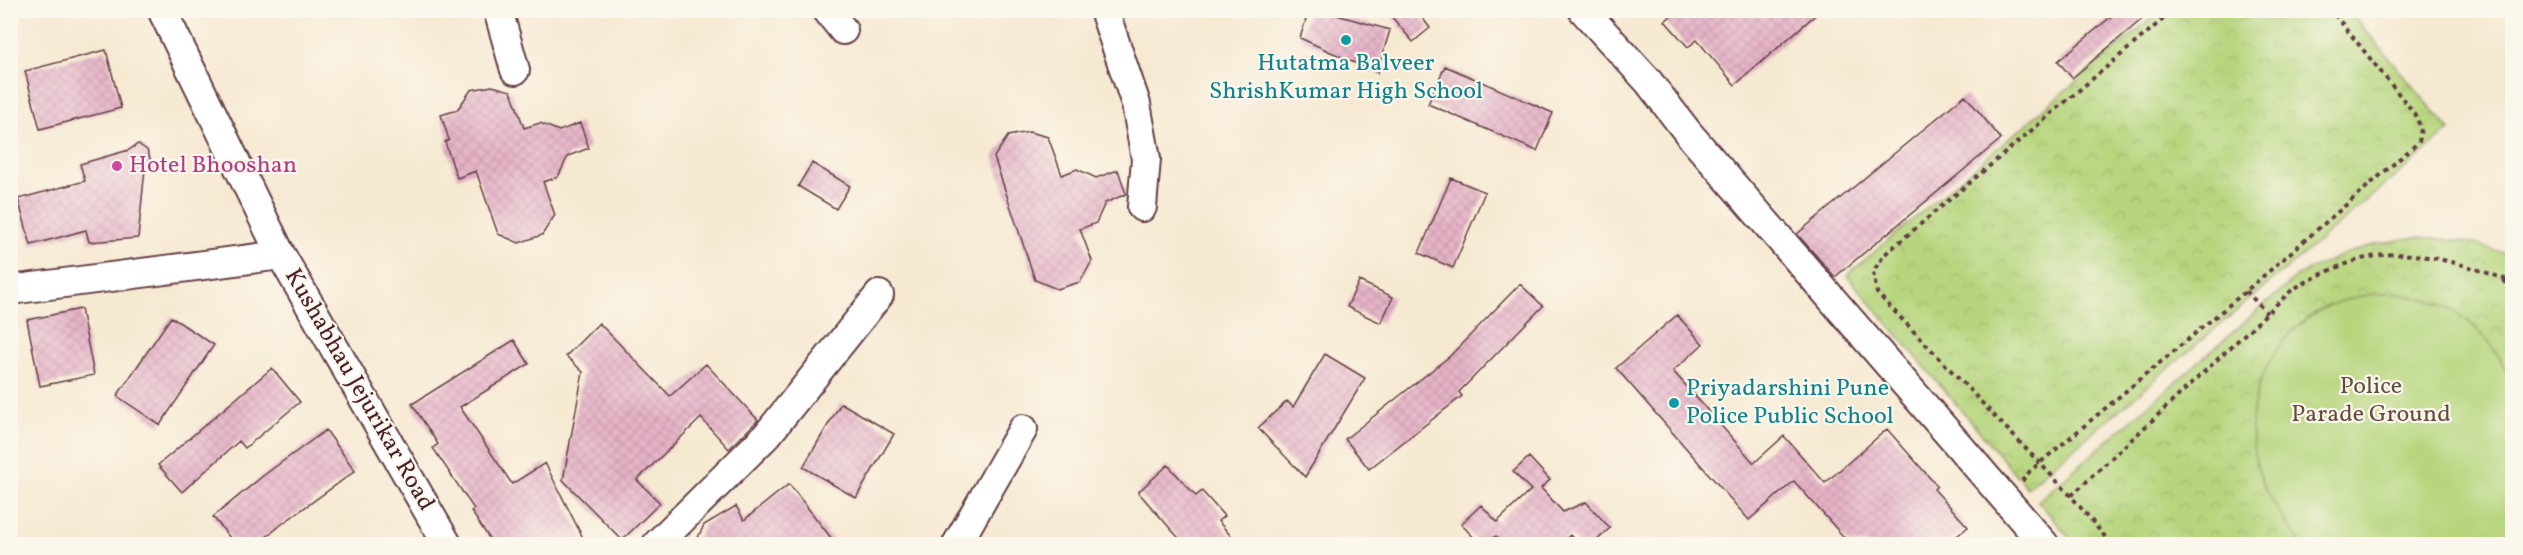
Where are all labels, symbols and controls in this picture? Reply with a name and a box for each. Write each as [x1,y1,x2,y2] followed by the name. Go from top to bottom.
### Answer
[1339,33,1353,47] marker: Hutatma Balveer ShrishKumar High School
[1209,47,1483,109] place label: Hutatma Balveer ShrishKumar High School
[129,149,297,183] place label: Hotel Bhooshan
[110,159,124,173] marker: Hotel Bhooshan
[276,263,442,517] street label: Kushabhau Jejurikar Road
[2291,370,2451,432] park label: Police Parade Ground
[1686,372,1894,434] place label: Priyadarshini Pune Police Public School
[1667,396,1681,410] marker: Priyadarshini Pune Police Public School

